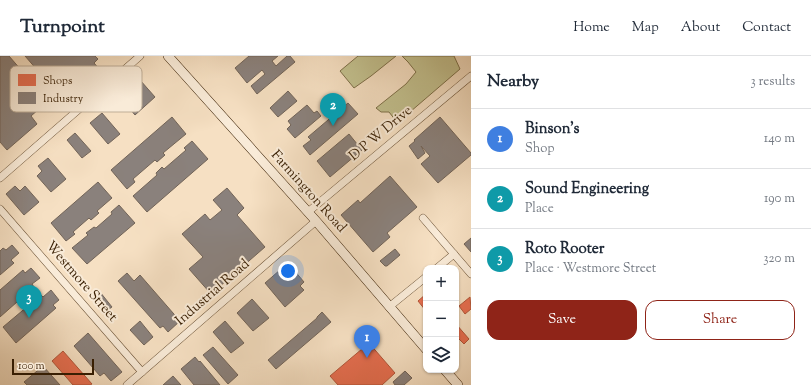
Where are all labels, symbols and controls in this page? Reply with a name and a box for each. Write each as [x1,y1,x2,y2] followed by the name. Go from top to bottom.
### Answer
[20,14,105,41] text: Turnpoint
[573,18,610,38] text: Home
[632,18,659,38] text: Map
[681,18,720,38] text: About
[742,18,791,38] text: Contact
[10,66,142,112] legend
[487,70,539,94] text: Nearby
[43,73,72,89] text: Shops
[750,73,795,91] text: 3 results
[43,91,84,107] text: Industry
[320,93,346,126] pin: 2
[345,102,417,166] street label: D P W Drive
[525,119,580,140] text: Binson's
[498,130,502,148] text: 1
[764,130,795,148] text: 140 m
[525,140,554,158] text: Shop
[266,146,351,238] street label: Farmington Road
[525,179,649,200] text: Sound Engineering
[497,190,503,208] text: 2
[764,190,795,208] text: 190 m
[525,200,554,218] text: Place
[40,237,122,327] street label: Westmore Street
[525,239,604,260] text: Roto Rooter
[497,250,503,268] text: 3
[763,250,795,268] text: 320 m
[171,255,255,331] street label: Industrial Road
[525,260,656,278] text: Place · Westmore Street
[278,261,298,281] your location
[423,265,459,373] map controls
[423,265,459,301] button: +
[16,285,42,318] pin: 3
[487,300,637,340] button: Save
[645,300,795,340] button: Share
[423,301,459,337] button: −
[354,325,380,358] pin: 1
[423,337,459,373] button: layers
[12,357,94,376] scale bar
[18,358,45,374] text: 100 m

